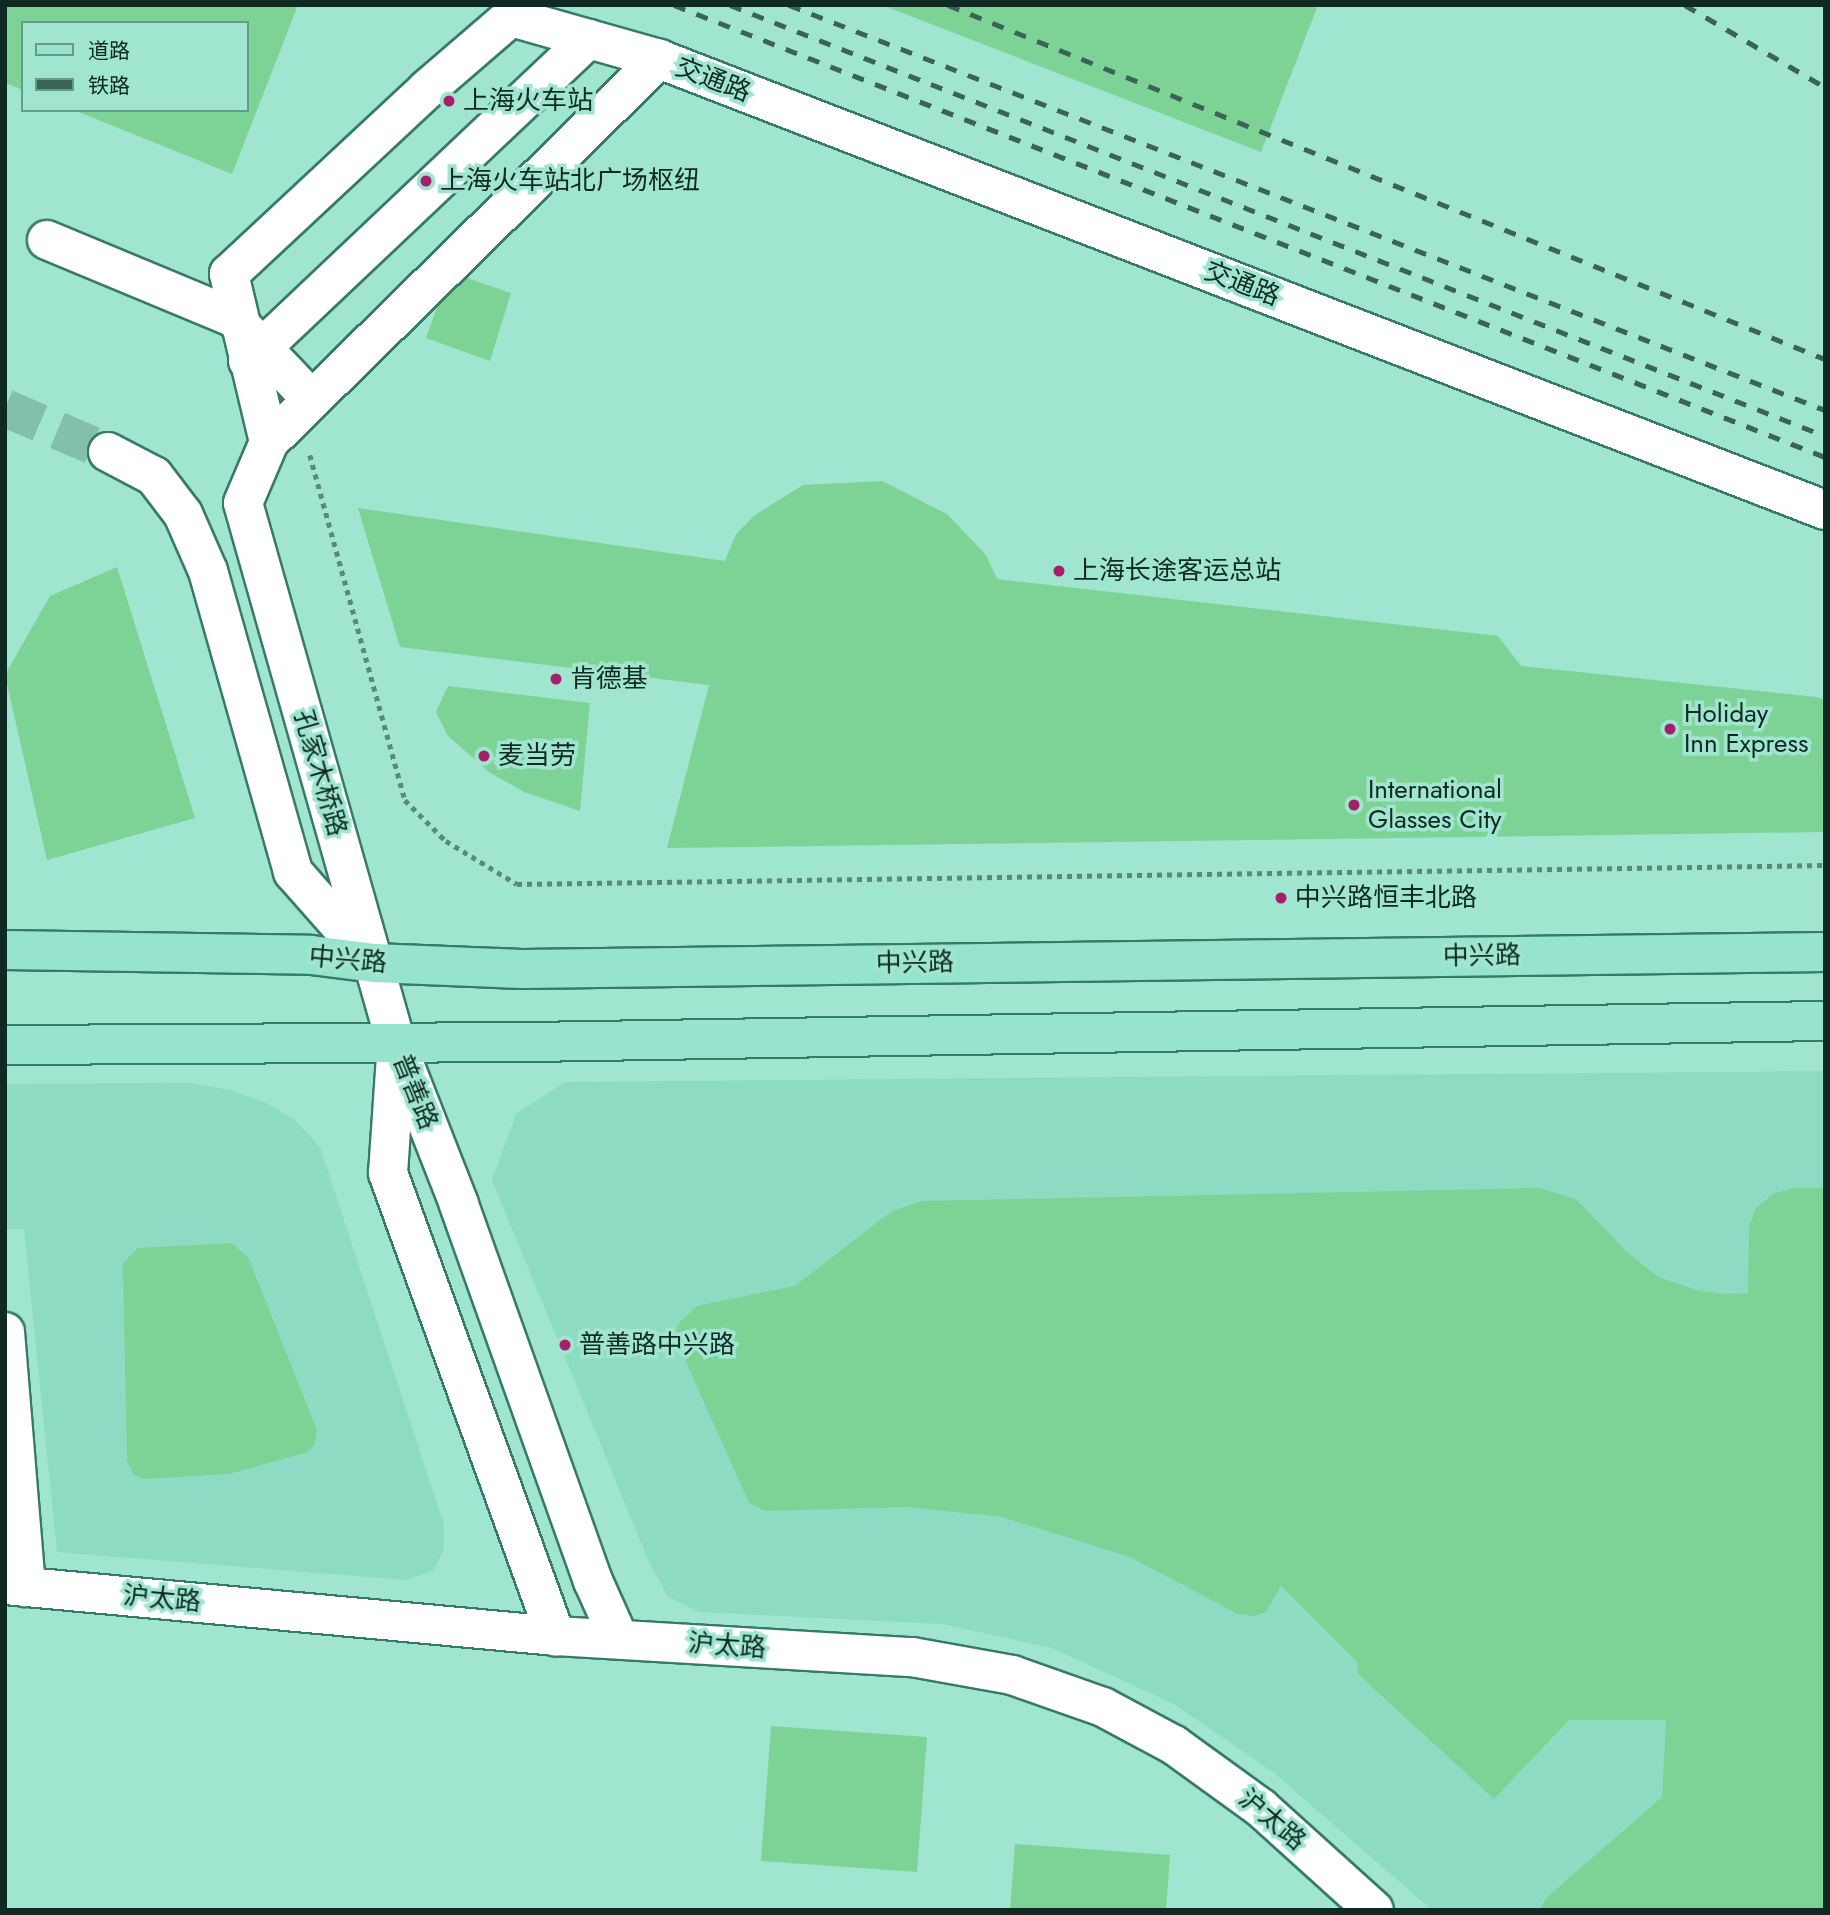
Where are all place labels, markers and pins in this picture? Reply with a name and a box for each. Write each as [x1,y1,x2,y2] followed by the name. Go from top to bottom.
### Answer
[463,85,593,117] place label: 上海火车站
[441,93,457,109] marker: 上海火车站
[440,165,700,197] place label: 上海火车站北广场枢纽
[418,173,434,189] marker: 上海火车站北广场枢纽
[1073,555,1281,587] place label: 上海长途客运总站
[1051,563,1067,579] marker: 上海长途客运总站
[570,663,648,695] place label: 肯德基
[548,671,564,687] marker: 肯德基
[1684,698,1808,760] place label: Holiday Inn Express
[1662,721,1678,737] marker: Holiday Inn Express
[498,740,576,772] place label: 麦当劳
[476,748,492,764] marker: 麦当劳
[1368,774,1502,836] place label: International Glasses City
[1346,797,1362,813] marker: International Glasses City
[1295,882,1477,914] place label: 中兴路恒丰北路
[1273,890,1289,906] marker: 中兴路恒丰北路
[579,1329,735,1361] place label: 普善路中兴路
[557,1337,573,1353] marker: 普善路中兴路

